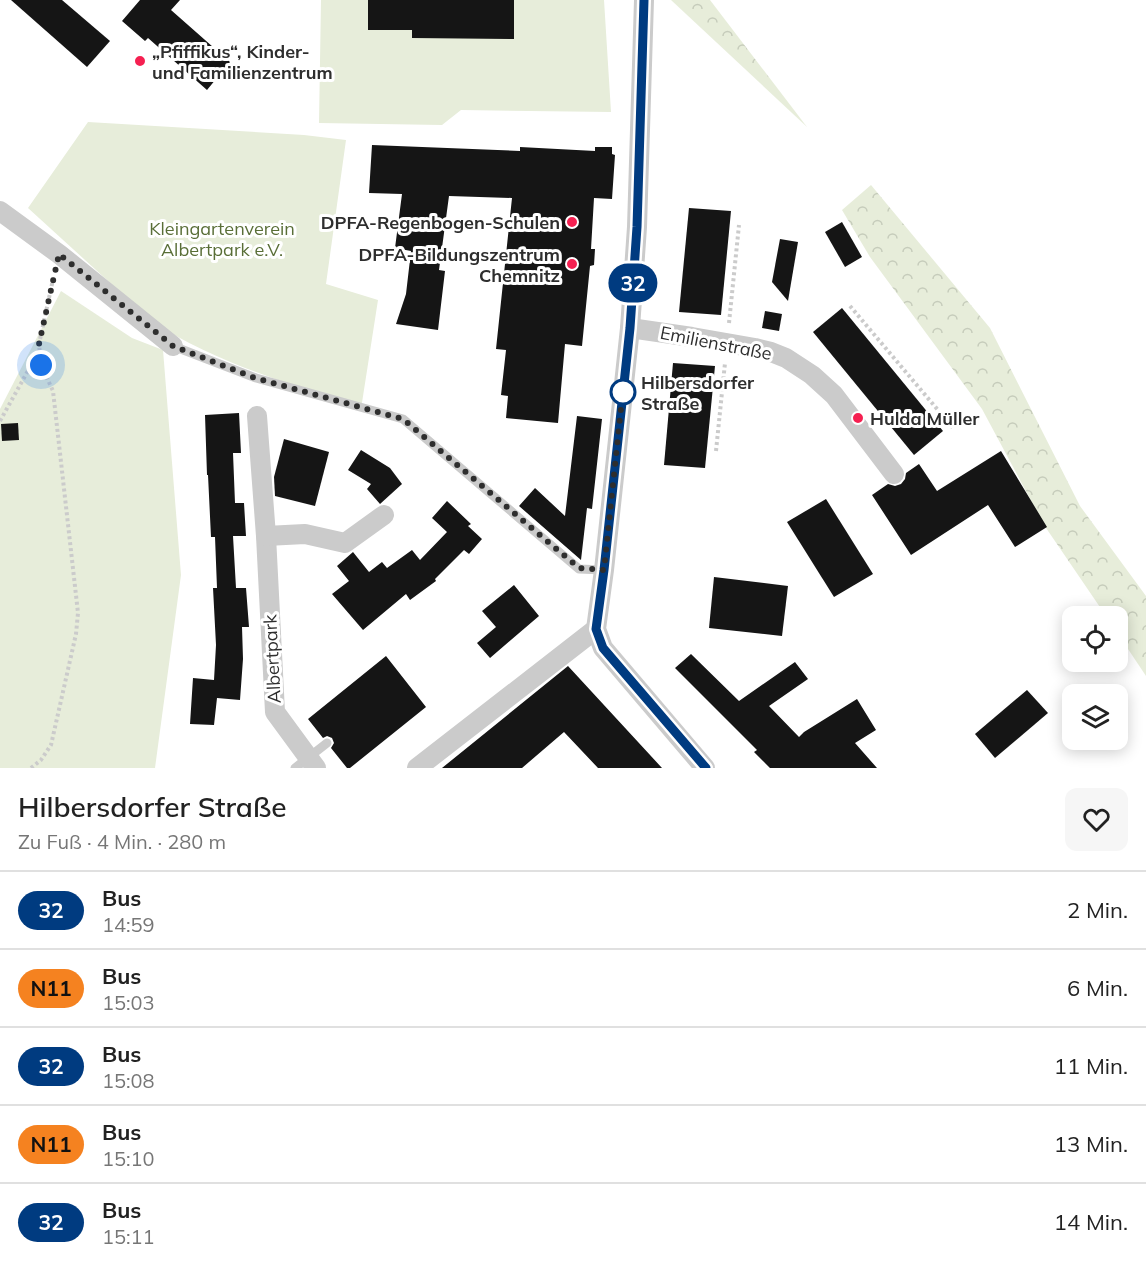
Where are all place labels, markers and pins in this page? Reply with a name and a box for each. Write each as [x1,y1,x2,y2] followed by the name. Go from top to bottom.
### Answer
[152,40,333,84] place label: „Pfiffikus“, Kinder- und Familienzentrum
[133,54,147,68] marker: „Pfiffikus“, Kinder- und Familienzentrum
[321,211,560,234] place label: DPFA-Regenbogen-Schulen
[565,215,579,229] marker: DPFA-Regenbogen-Schulen
[358,243,560,287] place label: DPFA-Bildungszentrum Chemnitz
[565,257,579,271] marker: DPFA-Bildungszentrum Chemnitz
[641,371,755,415] place label: Hilbersdorfer Straße
[610,379,636,405] marker: Hilbersdorfer Straße
[870,407,980,430] place label: Hulda Müller
[851,411,865,425] marker: Hulda Müller

